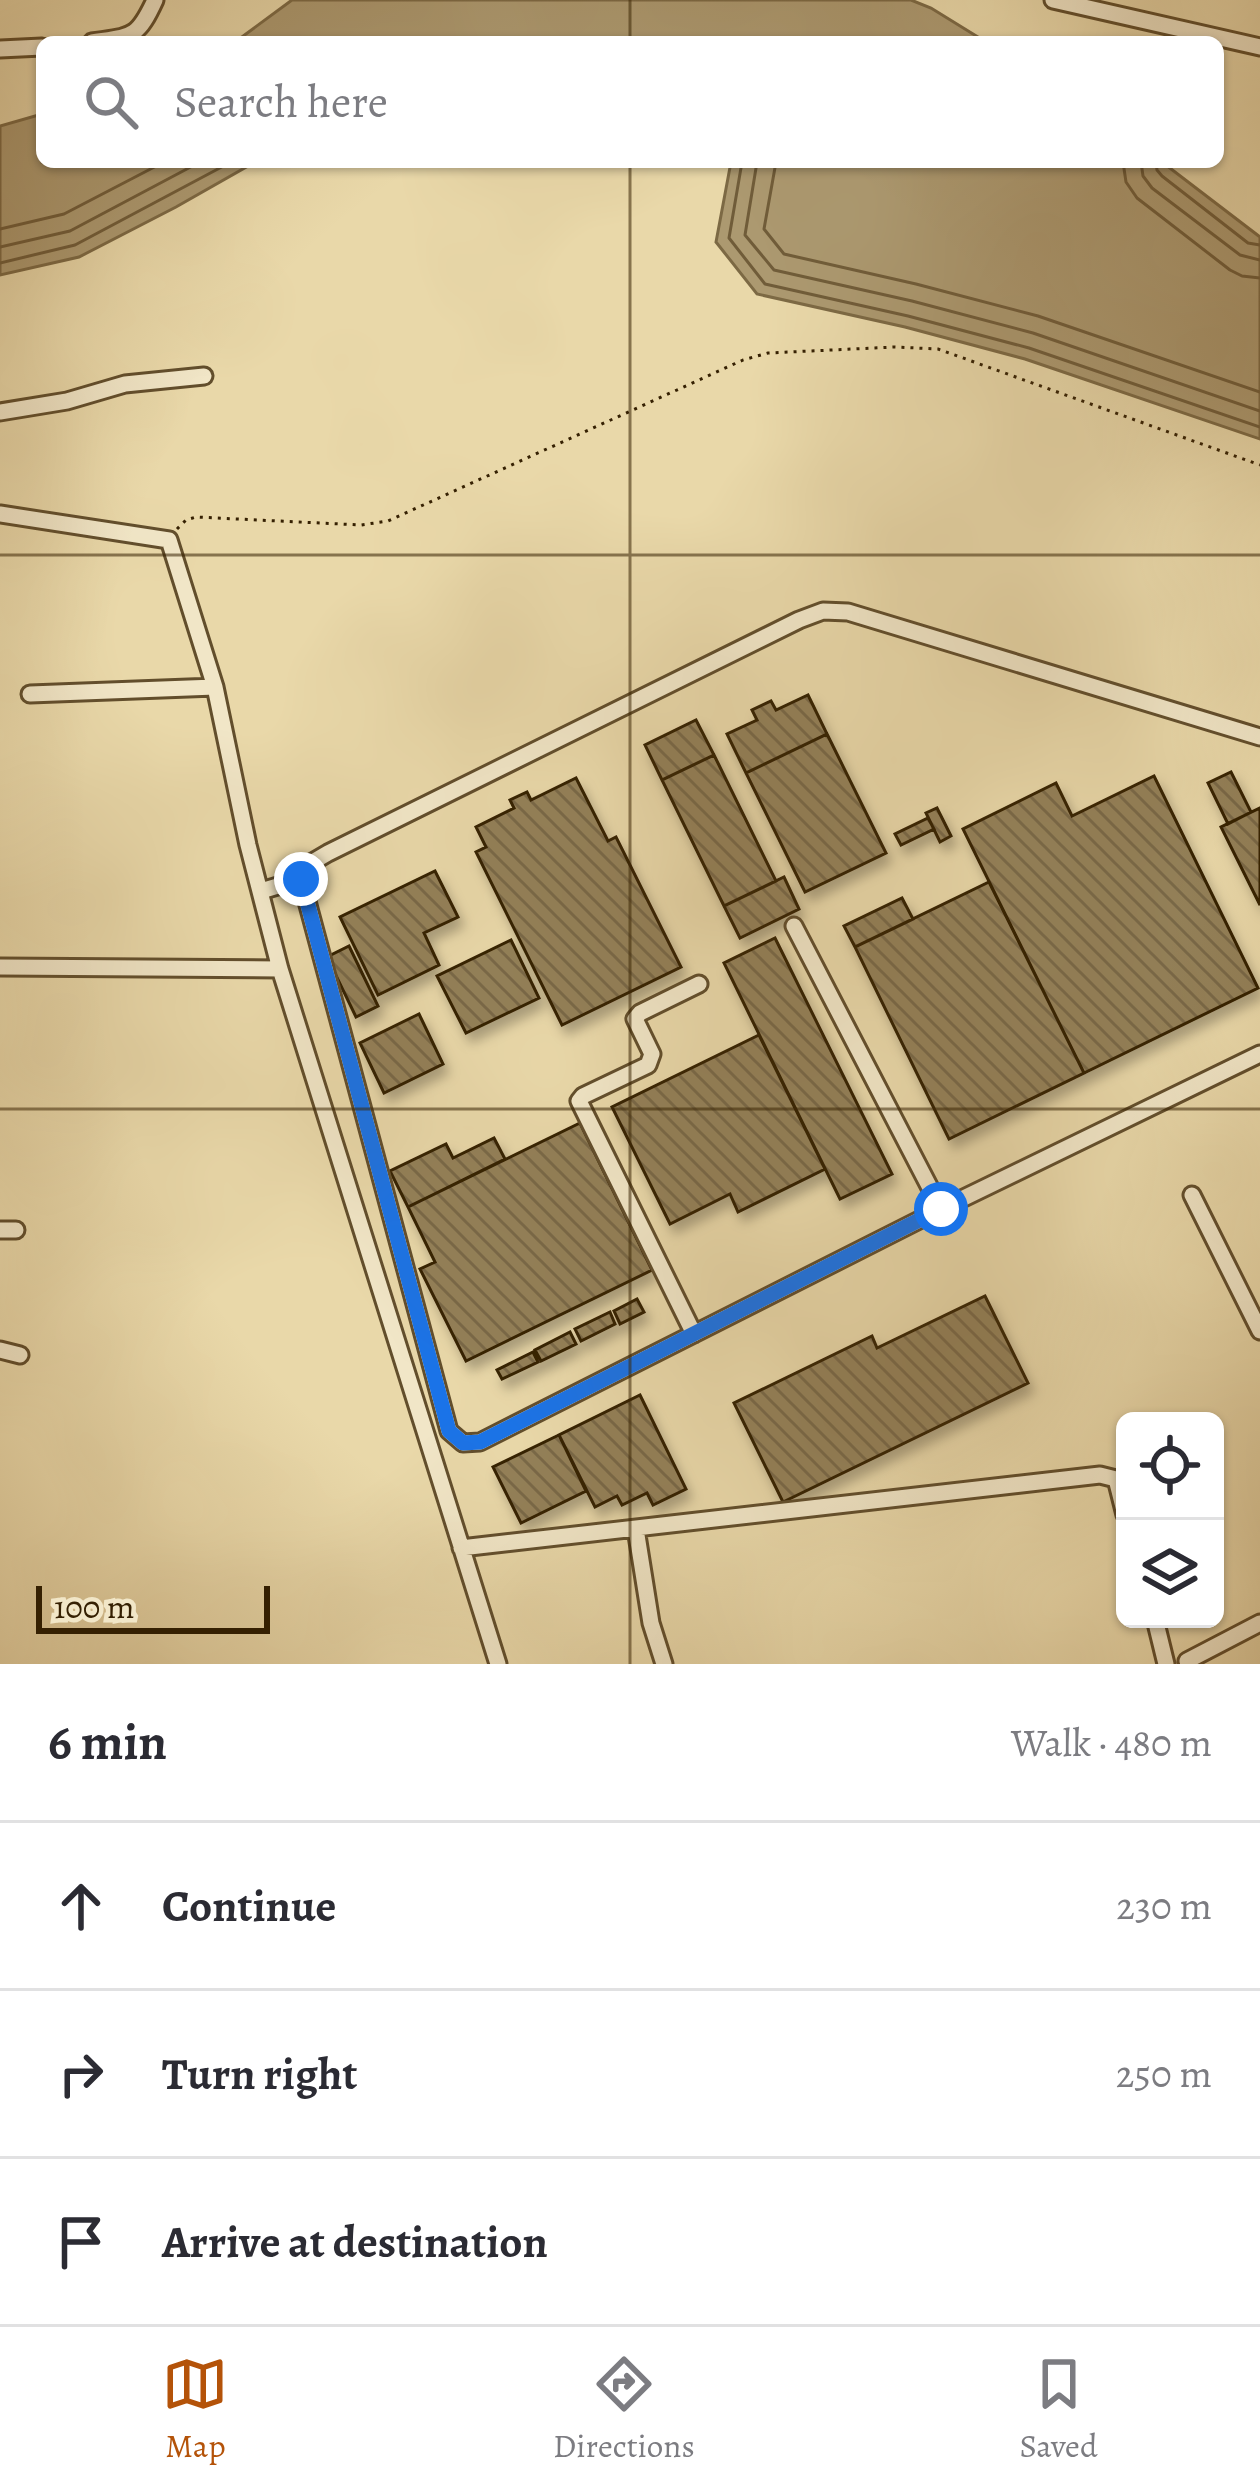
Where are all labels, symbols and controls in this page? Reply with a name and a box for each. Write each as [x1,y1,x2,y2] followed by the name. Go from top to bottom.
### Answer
[36,36,1224,168] search box
[78,69,144,135] icon: search
[174,71,388,133] text: Search here
[274,852,328,906] route end
[914,1182,968,1236] route start
[1116,1412,1224,1628] map controls
[1116,1412,1224,1520] button: locate
[1116,1520,1224,1628] button: layers
[36,1580,270,1633] scale bar
[54,1584,134,1629] text: 100 m
[48,1707,167,1777] text: 6 min
[1011,1716,1212,1769] text: Walk · 480 m
[48,1873,114,1939] icon: ahead
[162,1875,336,1937] text: Continue
[1116,1879,1212,1932] text: 230 m
[48,2041,114,2107] icon: right
[162,2043,357,2105] text: Turn right
[1116,2047,1212,2100] text: 250 m
[48,2209,114,2275] icon: arrive
[162,2211,548,2273] text: Arrive at destination
[162,2351,228,2468] tab: Map
[553,2351,695,2468] tab: Directions
[1019,2351,1098,2468] tab: Saved

